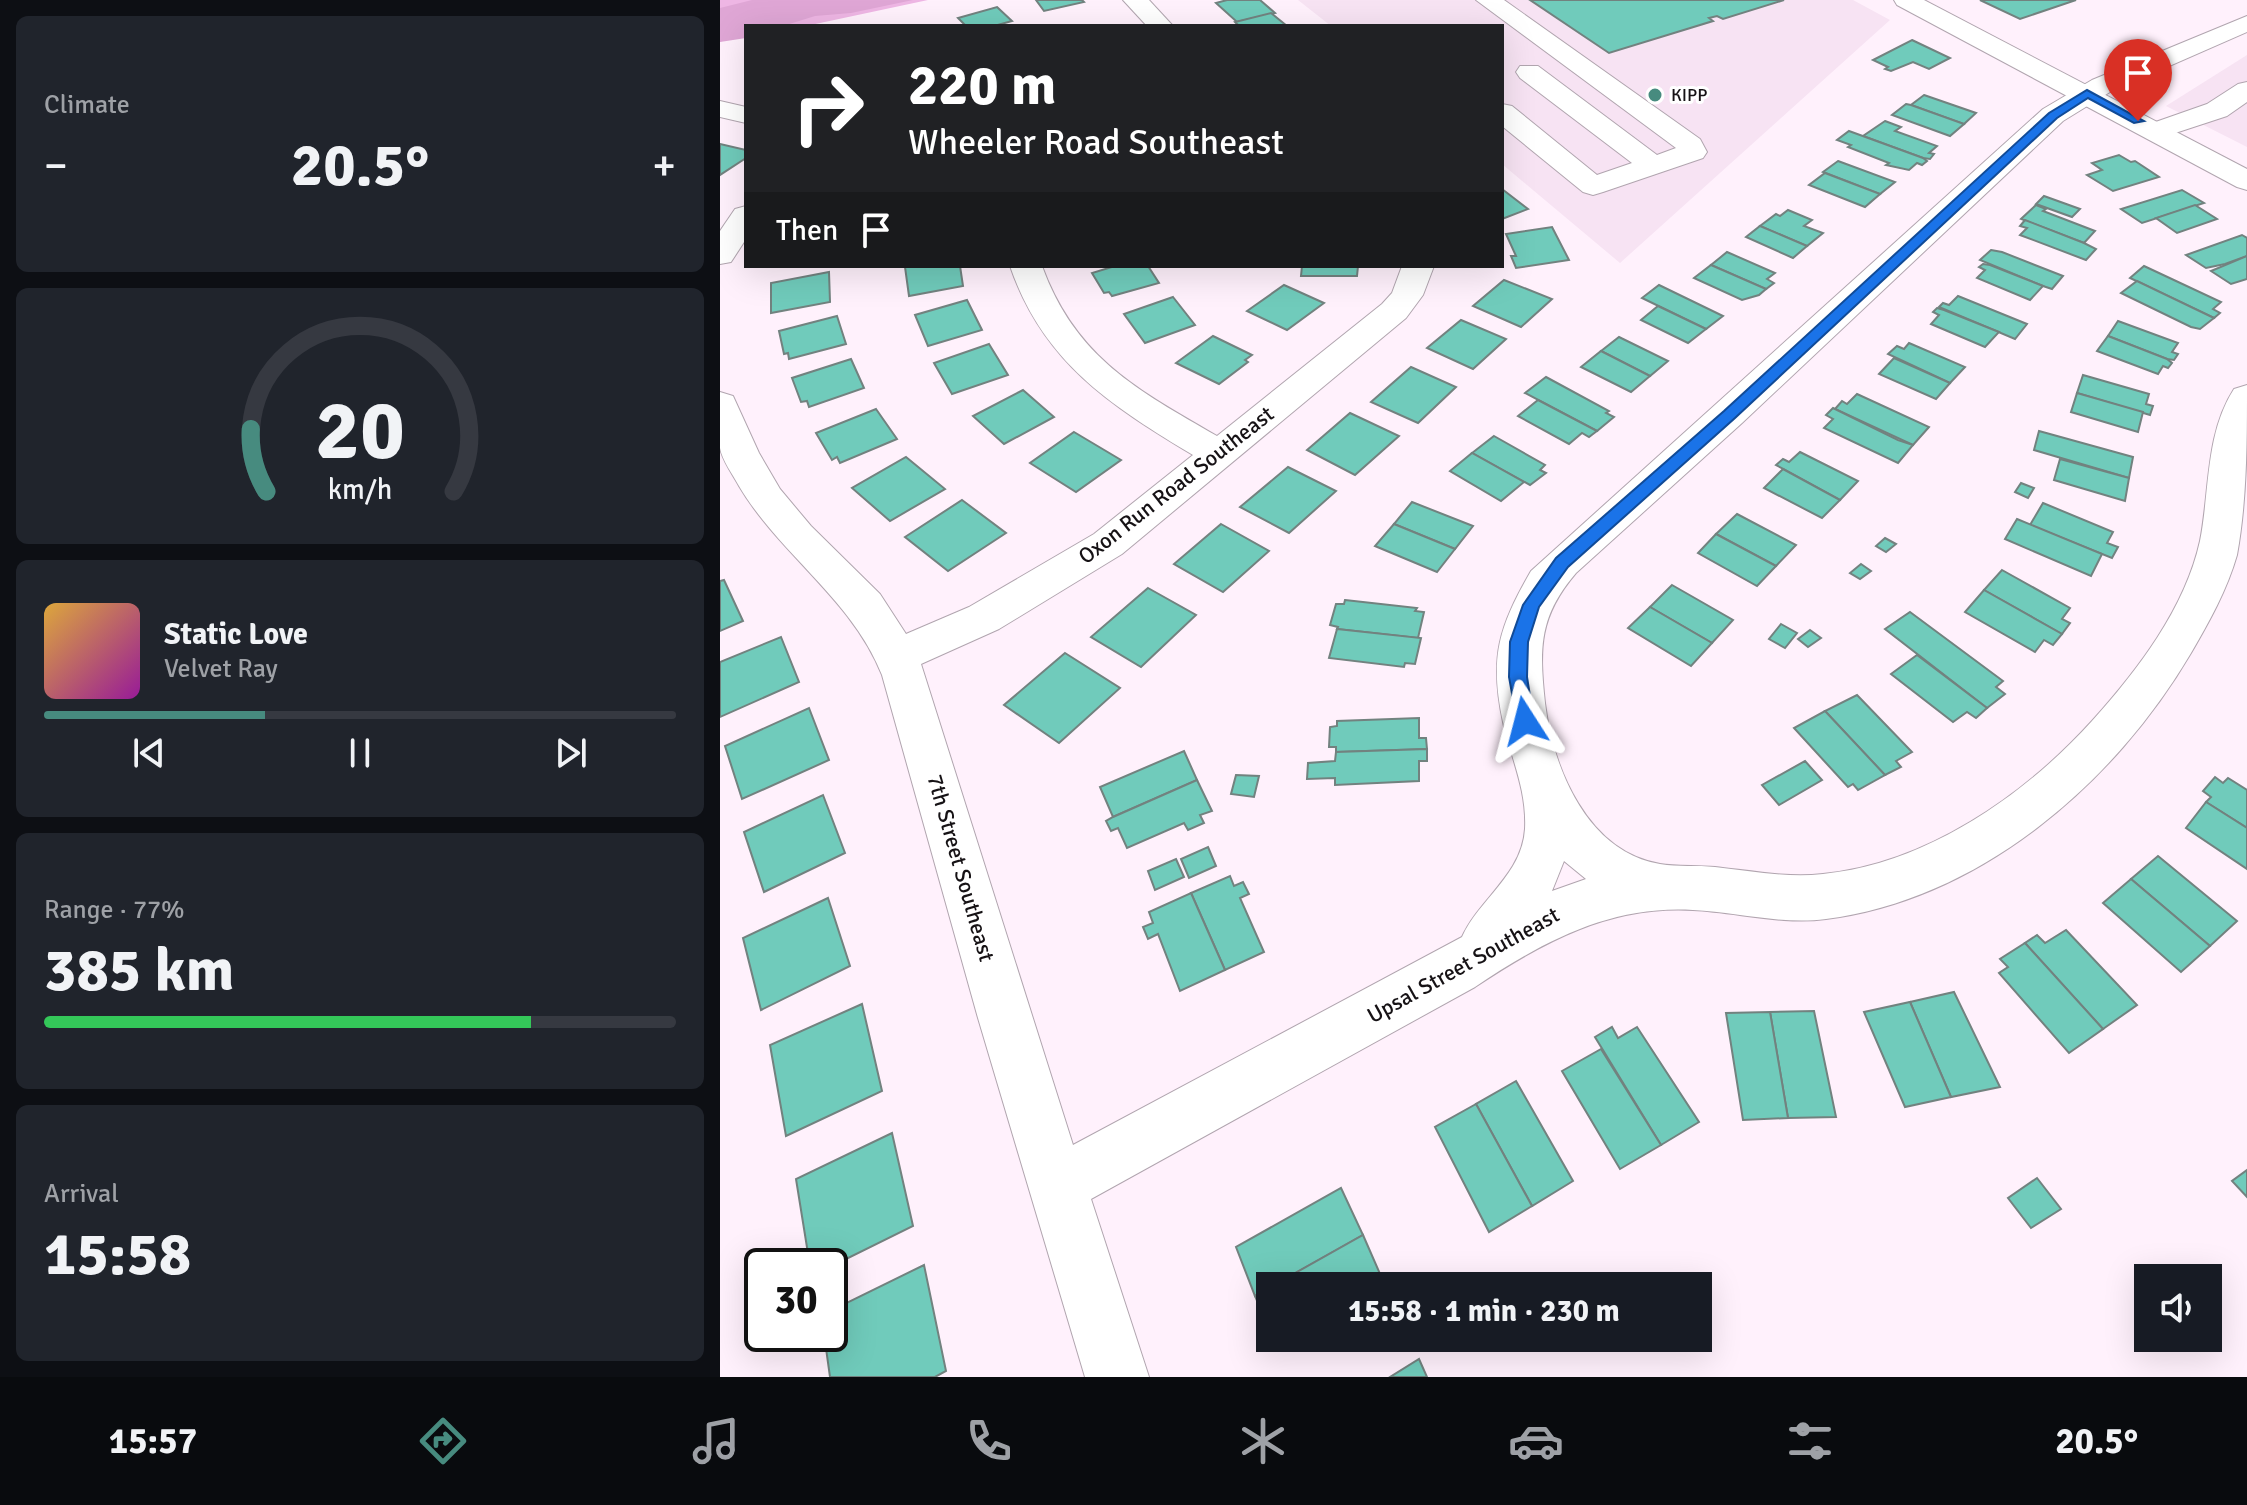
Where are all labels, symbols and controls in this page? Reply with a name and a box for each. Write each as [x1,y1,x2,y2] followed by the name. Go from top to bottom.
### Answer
[2104,39,2172,121] pin
[908,51,1056,120] text: 220 m
[2116,51,2160,95] icon: arrive
[776,56,880,160] icon: right
[1671,84,1707,106] place label: KIPP
[1646,86,1664,104] marker: KIPP
[44,89,130,121] text: Climate
[908,120,1284,165] text: Wheeler Road Southeast
[291,129,429,203] text: 20.5°
[44,139,68,193] text: −
[652,139,676,193] text: +
[854,208,898,252] icon: arrive
[776,212,838,249] text: Then
[315,380,405,482] text: 20
[1073,400,1279,570] street label: Oxon Run Road Southeast
[328,472,392,507] text: km/h
[164,616,308,653] text: Static Love
[164,653,278,685] text: Velvet Ray
[1483,679,1567,763] position arrow
[127,731,171,775] icon: previous
[338,731,382,775] icon: pause
[549,731,593,775] icon: next
[921,771,1001,965] street label: 7th Street Southeast
[44,894,185,926] text: Range · 77%
[1362,901,1564,1029] street label: Upsal Street Southeast
[44,934,234,1008] text: 385 km
[44,1178,119,1210] text: Arrival
[44,1218,191,1292] text: 15:58
[744,1248,848,1352] speed limit sign: 30
[2134,1264,2222,1352] map controls
[2134,1264,2222,1352] button: sound
[1348,1293,1620,1330] text: 15:58 · 1 min · 230 m
[415,1413,471,1469] icon: directions
[688,1413,744,1469] icon: music
[961,1413,1017,1469] icon: phone
[1235,1413,1291,1469] icon: climate
[1508,1413,1564,1469] icon: car
[1782,1413,1838,1469] icon: filters
[109,1419,197,1464] text: 15:57
[2055,1419,2138,1464] text: 20.5°

